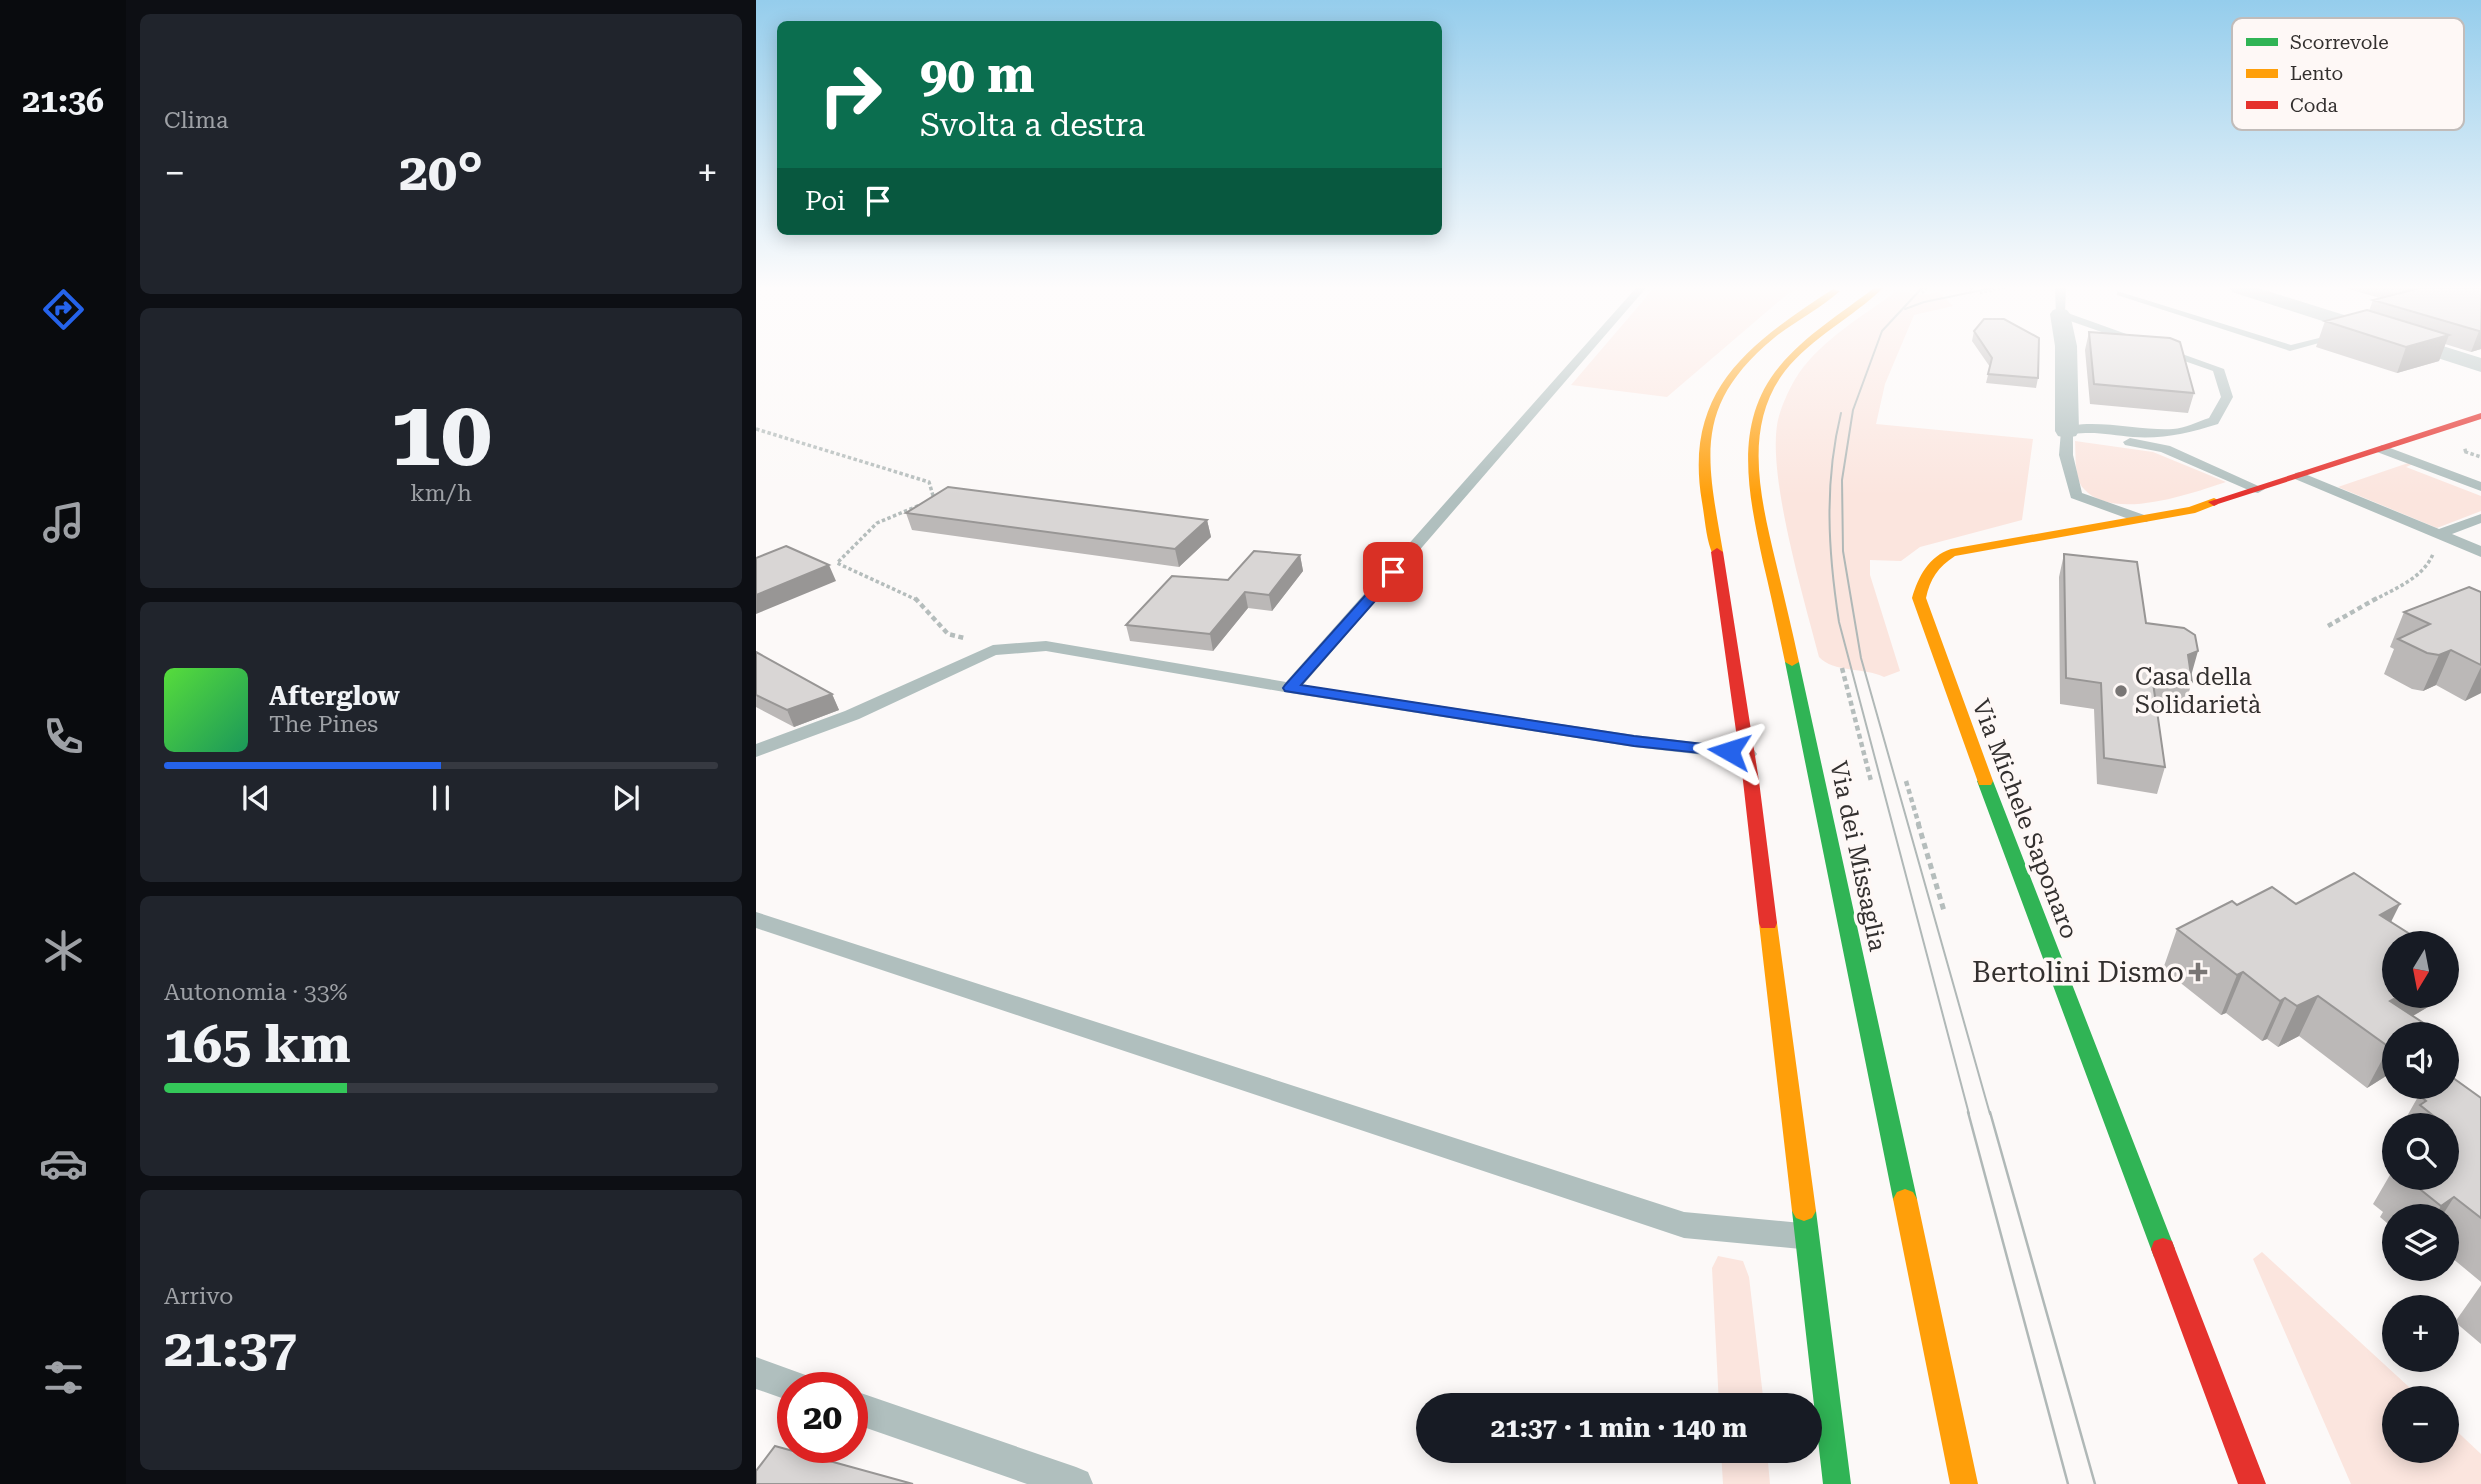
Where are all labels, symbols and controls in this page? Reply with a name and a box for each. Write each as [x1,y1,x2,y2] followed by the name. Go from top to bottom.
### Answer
[2232,18,2464,130] legend
[2290,31,2389,54] text: Scorrevole
[920,47,1035,104] text: 90 m
[805,49,896,140] icon: right
[2290,62,2343,85] text: Lento
[22,82,104,120] text: 21:36
[2290,94,2339,117] text: Coda
[920,106,1145,144] text: Svolta a destra
[164,107,228,134] text: Clima
[399,142,483,203] text: 20°
[164,151,185,195] text: −
[697,151,718,195] text: +
[859,182,897,220] icon: arrive
[805,186,845,216] text: Poi
[39,285,88,334] icon: directions
[390,381,492,487] text: 10
[410,480,472,507] text: km/h
[39,498,88,547] icon: music
[1363,542,1423,602] pin
[1374,553,1412,591] icon: arrive
[2135,663,2261,719] place label: Casa della Solidarietà
[269,681,400,711] text: Afterglow
[2113,683,2129,699] marker: Casa della Solidarietà
[1966,695,2084,943] street label: Via Michele Saponaro
[269,711,378,738] text: The Pines
[39,712,88,761] icon: phone
[1692,714,1766,788] position arrow
[1824,758,1892,954] street label: Via dei Missaglia
[237,779,275,817] icon: previous
[422,779,460,817] icon: pause
[607,779,645,817] icon: next
[39,926,88,975] icon: climate
[2382,931,2459,1008] north arrow
[2382,931,2459,1463] map controls
[1972,956,2184,989] place label: Bertolini Dismo
[2190,964,2206,980] marker: Bertolini Dismo
[164,979,348,1006] text: Autonomia · 33%
[164,1014,351,1075] text: 165 km
[2382,1022,2459,1099] button: sound
[2382,1113,2459,1190] button: search
[39,1139,88,1188] icon: car
[2382,1204,2459,1281] button: layers
[164,1283,233,1310] text: Arrivo
[2382,1295,2459,1372] button: +
[164,1318,297,1379] text: 21:37
[39,1353,88,1402] icon: filters
[777,1372,868,1463] speed limit sign: 20
[2382,1386,2459,1463] button: −
[1491,1413,1747,1443] text: 21:37 · 1 min · 140 m

